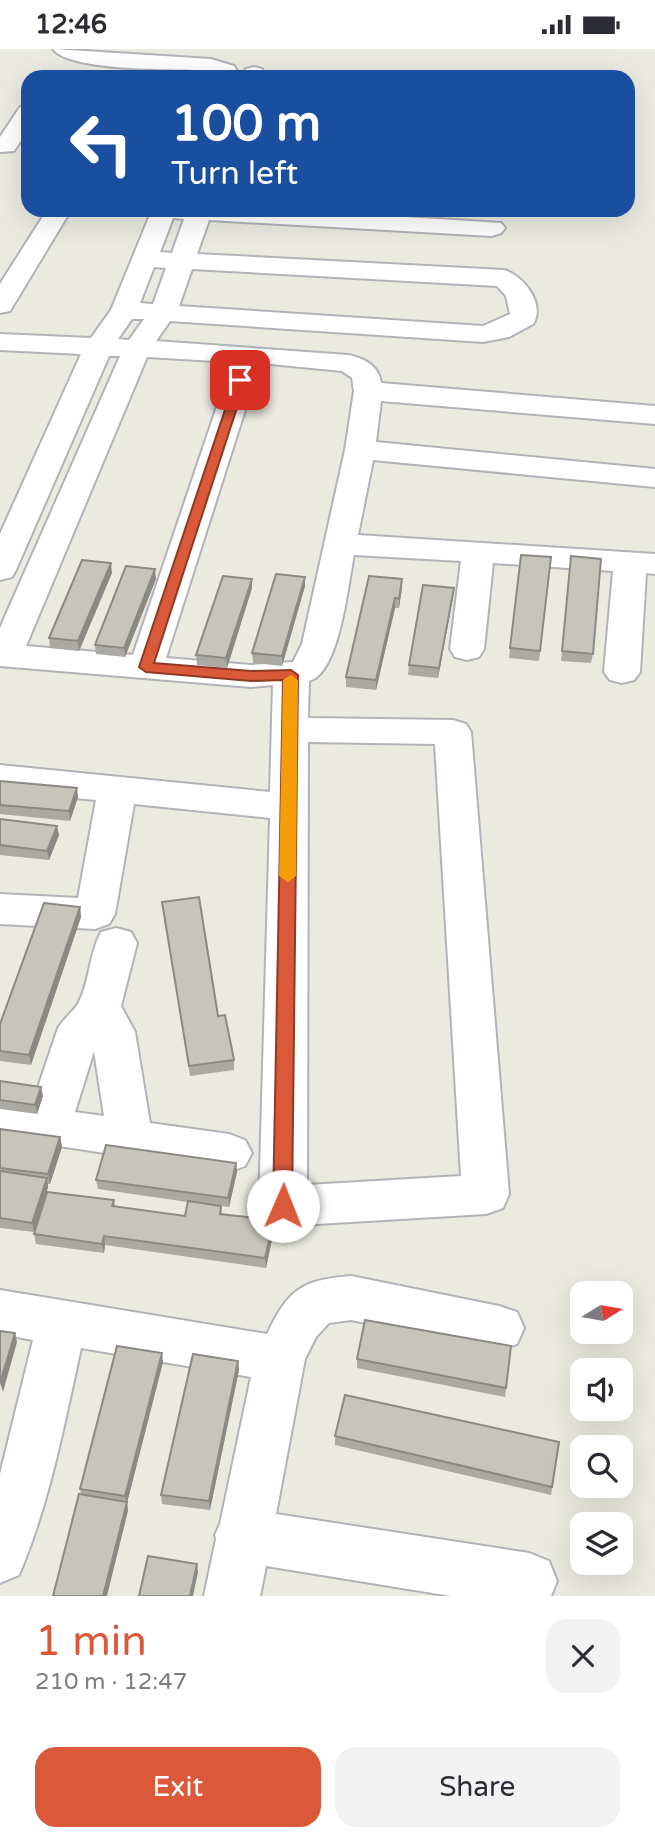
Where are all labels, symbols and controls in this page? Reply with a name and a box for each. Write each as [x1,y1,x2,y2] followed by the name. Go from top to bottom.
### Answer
[35,9,107,40] text: 12:46
[171,95,321,154] text: 100 m
[56,98,147,189] icon: left
[171,155,298,193] text: Turn left
[210,350,270,410] pin
[221,361,259,399] icon: arrive
[246,1169,320,1243] position arrow
[570,1281,634,1344] north arrow
[570,1281,633,1575] map controls
[570,1358,633,1421] button: sound
[570,1435,633,1498] button: search
[570,1512,633,1575] button: layers
[35,1616,147,1667] text: 1 min
[546,1619,620,1693] button: close
[35,1668,187,1696] text: 210 m · 12:47
[35,1747,321,1827] button: Exit
[335,1747,620,1827] button: Share

